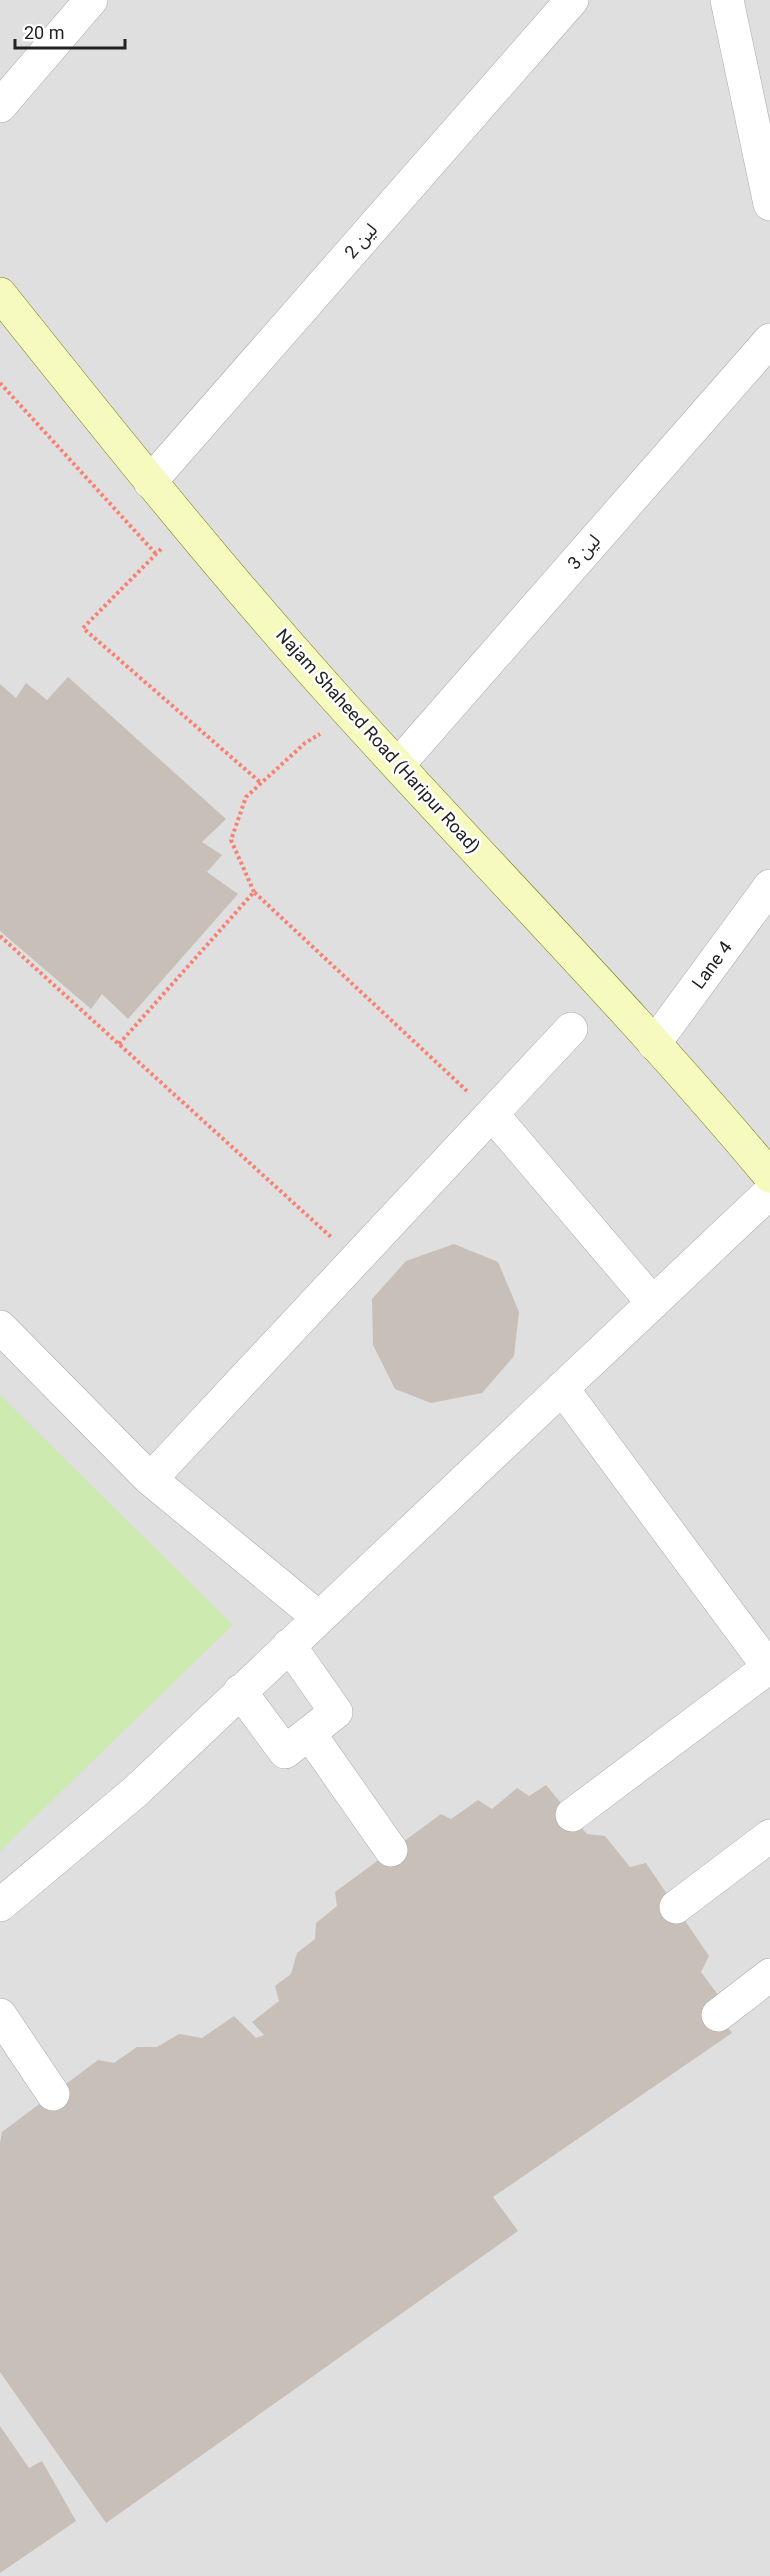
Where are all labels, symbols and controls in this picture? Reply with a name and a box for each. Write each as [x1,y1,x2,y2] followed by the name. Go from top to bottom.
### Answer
[15,12,124,50] scale bar
[24,22,64,43] text: 20 m
[340,219,382,263] street label: لین 2
[563,530,605,574] street label: لین 3
[271,624,485,858] street label: Najam Shaheed Road (Haripur Road)
[687,937,736,993] street label: Lane 4

